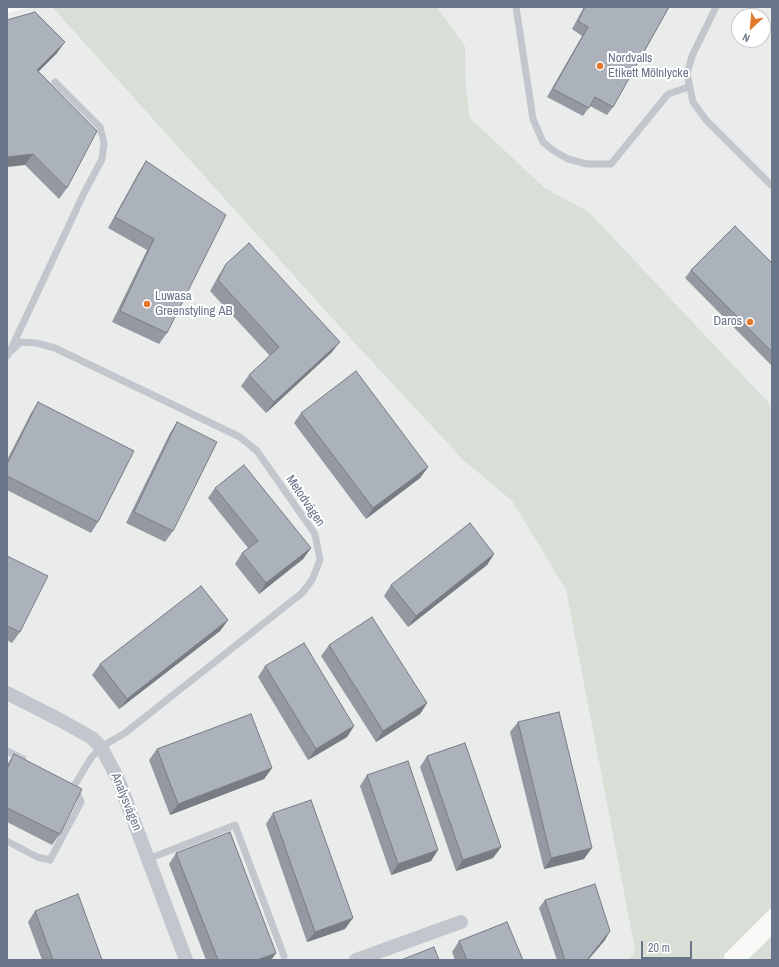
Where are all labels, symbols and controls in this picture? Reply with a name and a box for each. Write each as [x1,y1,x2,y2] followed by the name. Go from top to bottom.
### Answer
[731,8,771,48] north arrow
[740,30,752,46] text: N
[608,51,689,82] place label: Nordvalls Etikett Mölnlycke
[595,61,605,71] marker: Nordvalls Etikett Mölnlycke
[155,289,233,320] place label: Luwasa Greenstyling AB
[142,299,152,309] marker: Luwasa Greenstyling AB
[714,314,742,330] place label: Daros
[745,317,755,327] marker: Daros
[282,472,328,530] street label: Metodvägen
[107,771,145,833] street label: Analysvägen
[643,933,694,959] scale bar
[648,940,670,956] text: 20 m

